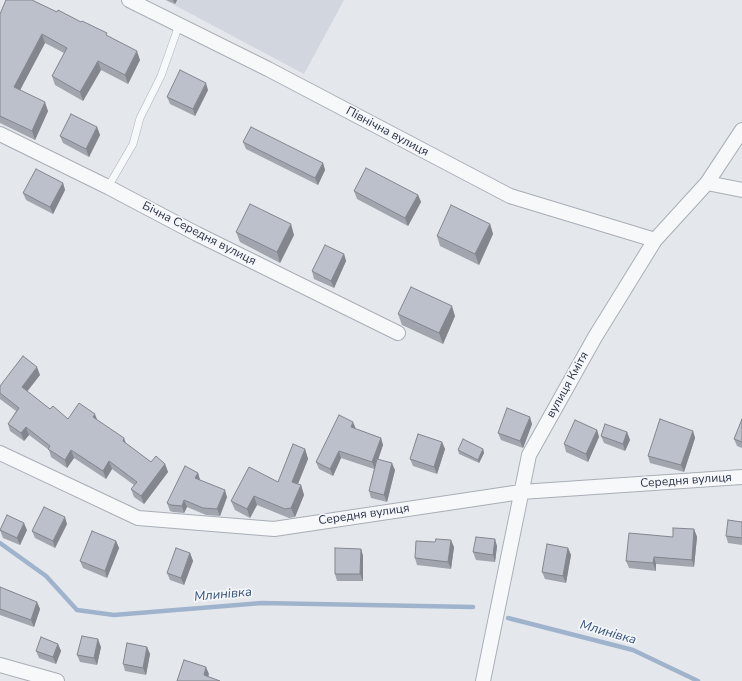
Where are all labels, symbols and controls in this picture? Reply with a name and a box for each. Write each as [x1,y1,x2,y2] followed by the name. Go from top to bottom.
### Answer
[343,104,431,160] street label: Північна вулиця
[140,199,258,269] street label: Бічна Середня вулиця
[544,349,592,421] street label: вулиця Кмітя
[640,471,732,491] street label: Середня вулиця
[318,501,410,529] street label: Середня вулиця
[193,585,253,605] water label: Млинівка
[578,618,638,648] water label: Млинівка

